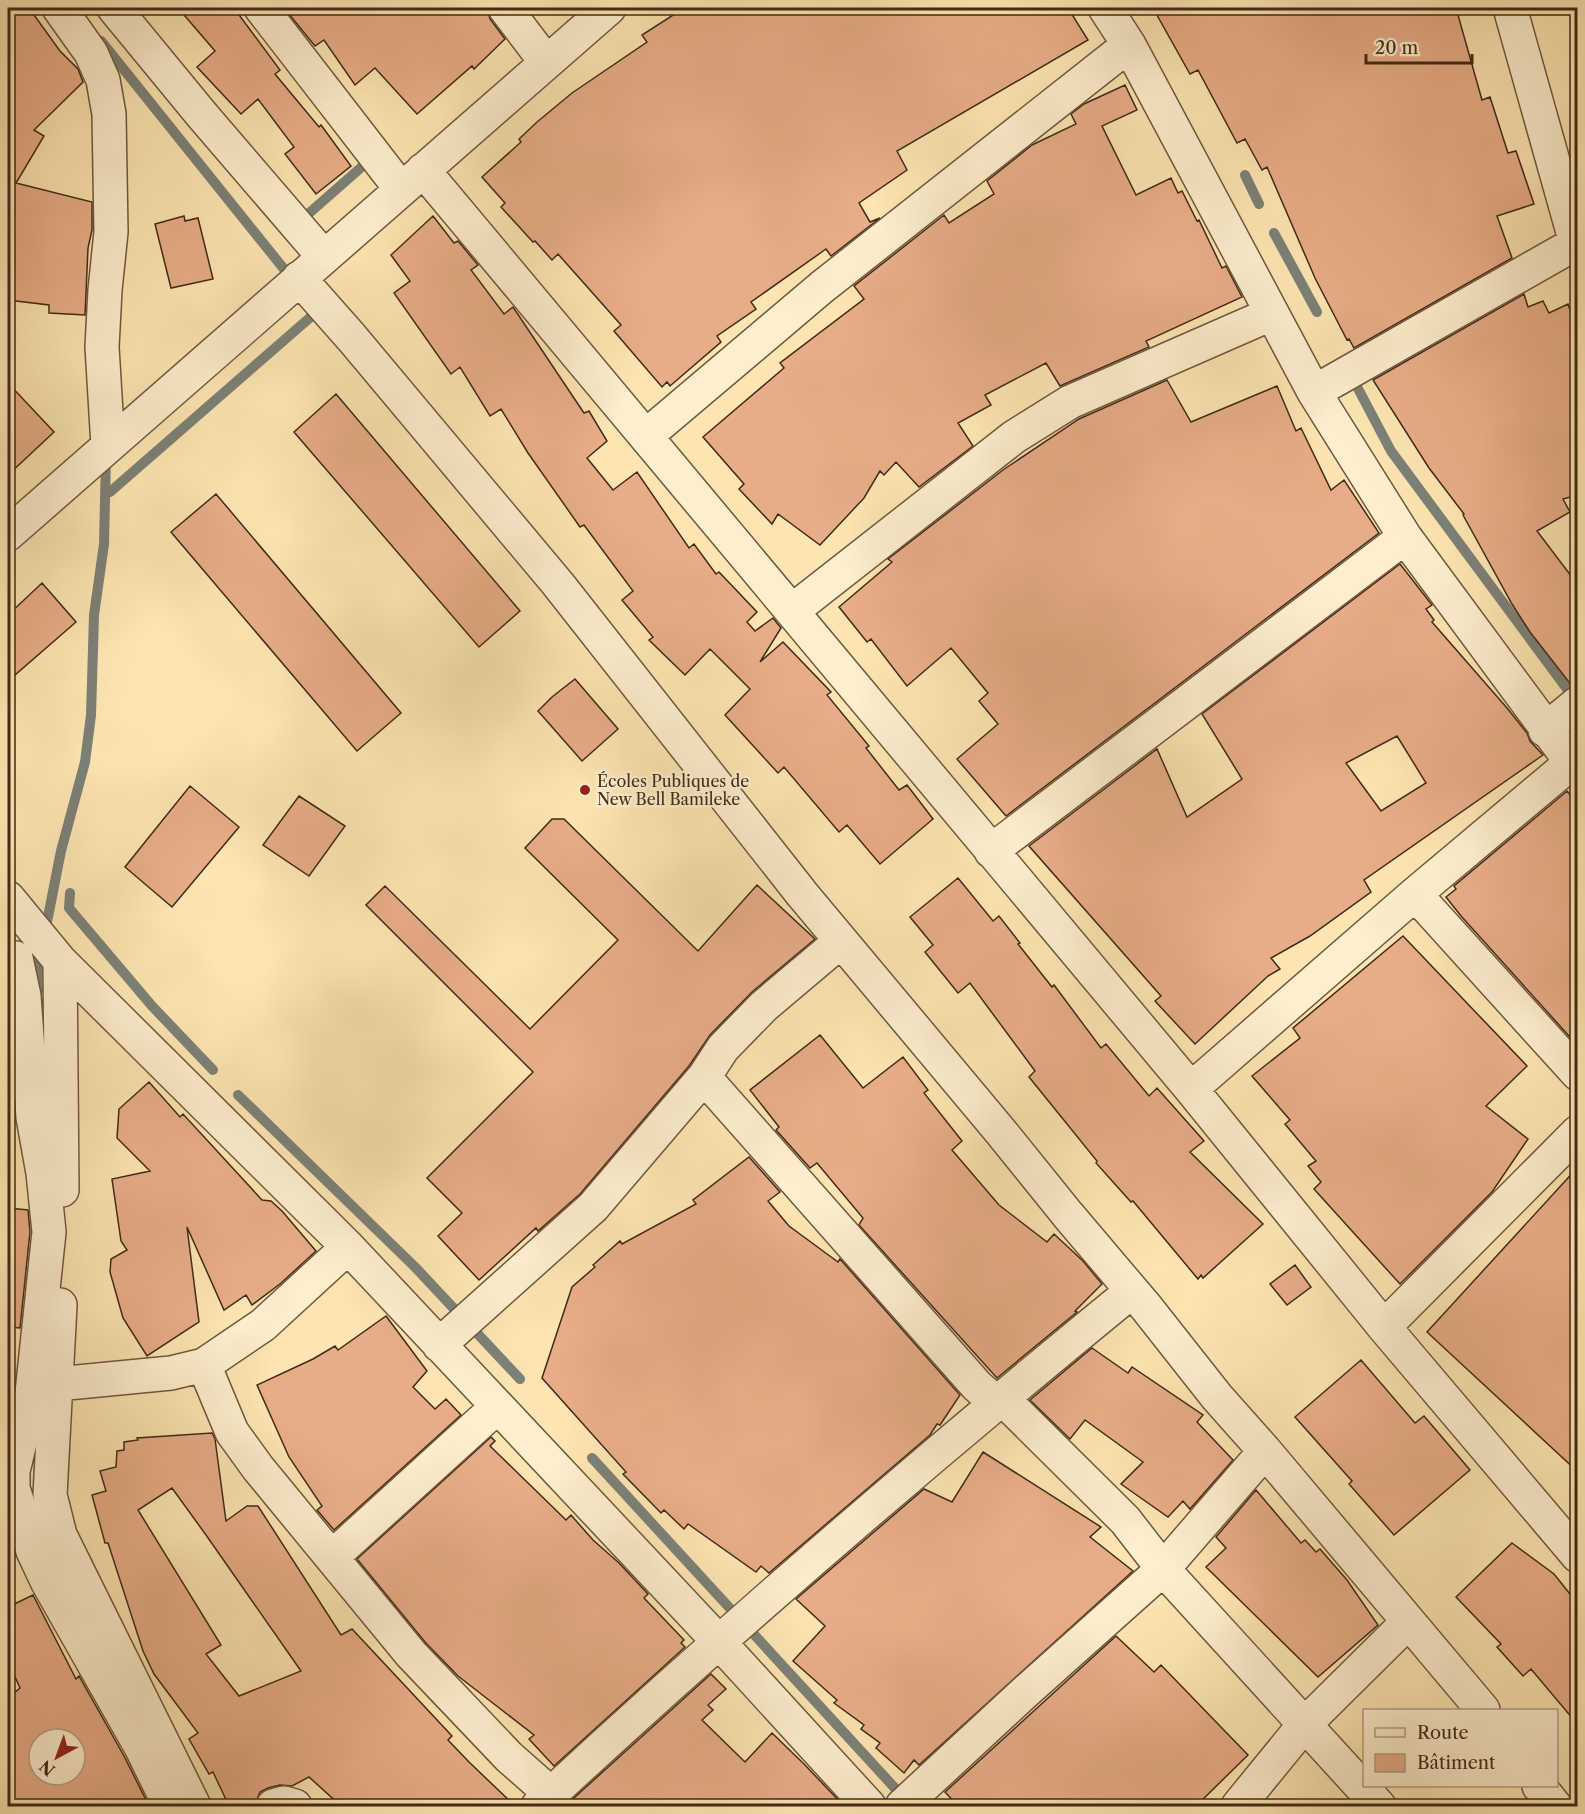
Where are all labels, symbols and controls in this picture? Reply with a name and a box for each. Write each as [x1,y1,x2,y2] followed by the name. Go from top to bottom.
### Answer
[1366,27,1472,65] scale bar
[1375,37,1419,59] text: 20 m
[597,771,749,809] place label: Écoles Publiques de New Bell Bamileke
[578,783,592,797] marker: Écoles Publiques de New Bell Bamileke
[1363,1709,1558,1787] legend
[1417,1722,1469,1744] text: Route
[27,1727,87,1787] north arrow
[1417,1752,1496,1774] text: Bâtiment
[35,1756,59,1780] text: N

